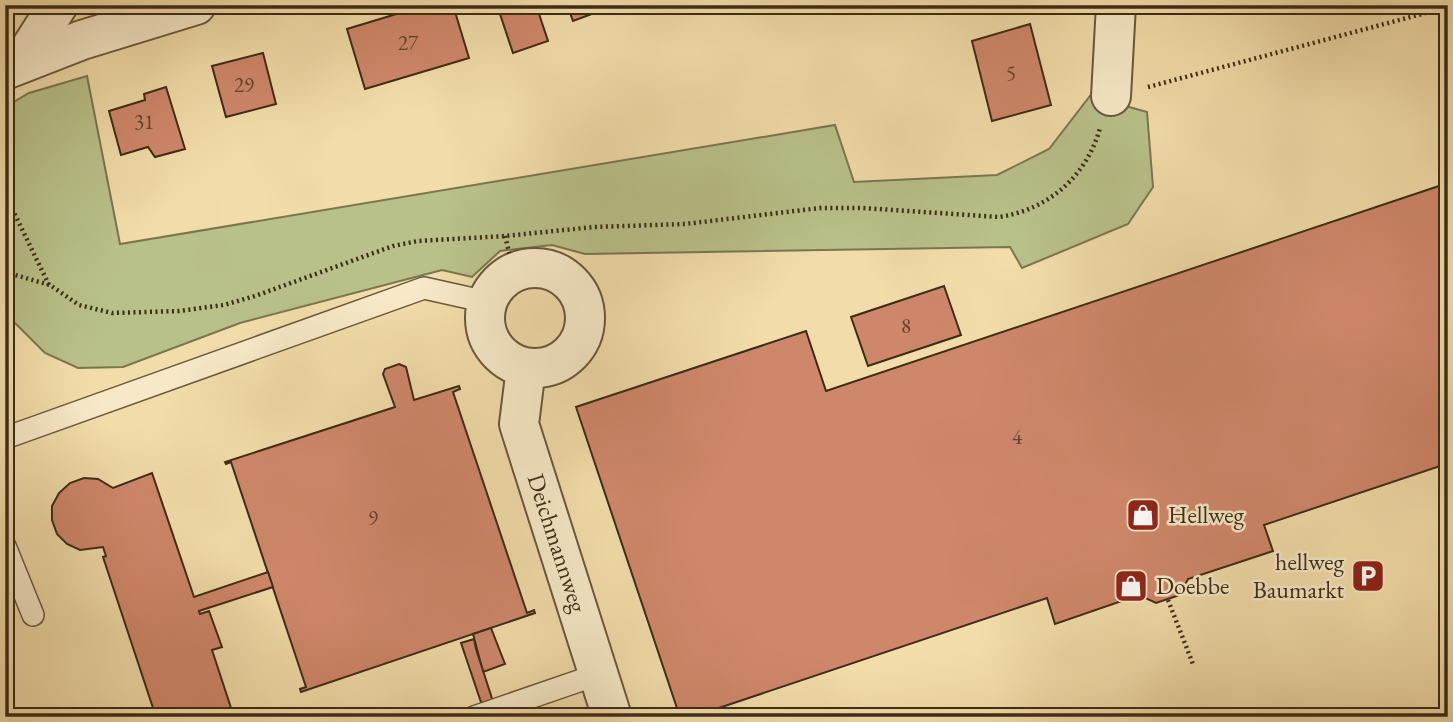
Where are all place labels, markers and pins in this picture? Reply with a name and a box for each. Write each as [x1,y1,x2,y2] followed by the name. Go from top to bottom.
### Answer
[1124,496,1162,534] shop icon: Hellweg
[1168,499,1245,530] place label: Hellweg
[1253,546,1345,605] place label: hellweg Baumarkt
[1349,557,1387,595] parking icon: hellweg Baumarkt
[1112,567,1150,605] shop icon: Doebbe
[1156,570,1229,601] place label: Doebbe

